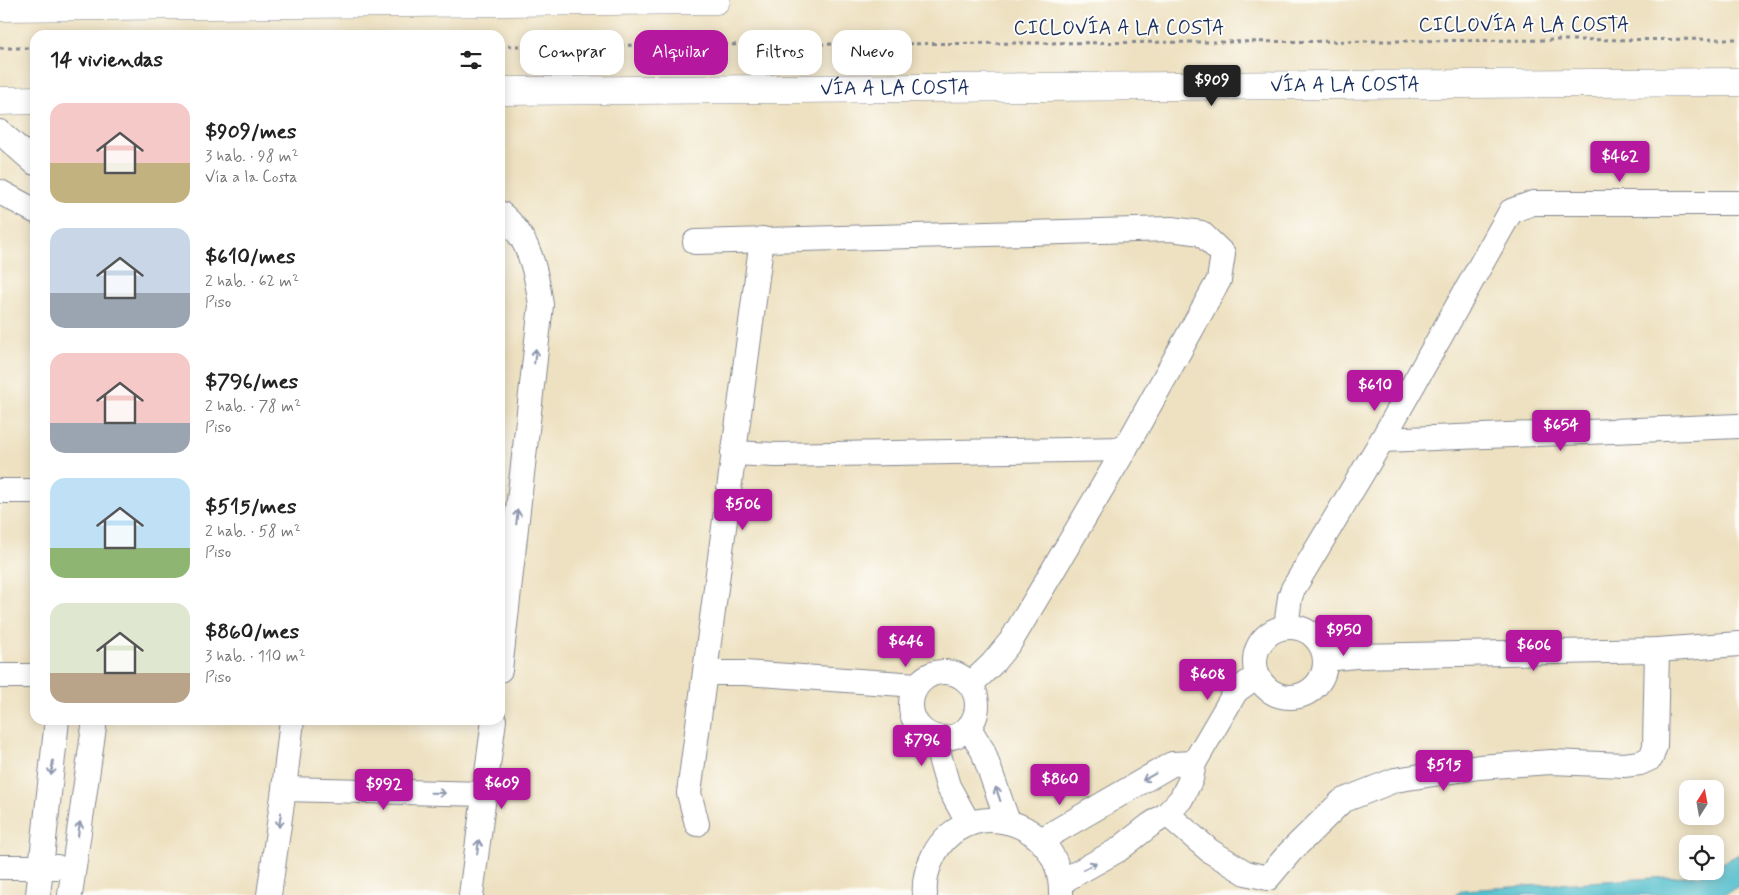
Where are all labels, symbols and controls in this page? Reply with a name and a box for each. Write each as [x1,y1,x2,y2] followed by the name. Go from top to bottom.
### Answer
[1419,12,1629,39] street label: CICLOVÍA A LA COSTA
[1014,15,1224,42] street label: CICLOVÍA A LA COSTA
[520,30,624,75] chip: Comprar
[634,30,728,75] chip: Alquilar
[738,30,822,75] chip: Filtros
[832,30,912,75] chip: Nuevo
[50,46,163,74] text: 14 viviendas
[457,46,485,74] icon: filters
[1182,64,1242,107] pin: $909
[1195,70,1229,91] text: $909
[1270,71,1420,99] street label: VÍA A LA COSTA
[820,74,970,102] street label: VÍA A LA COSTA
[205,118,296,146] text: $909/mes
[90,123,150,183] icon: home
[1590,140,1650,183] pin: $462
[205,146,299,167] text: 3 hab. · 98 m²
[1601,146,1639,167] text: $462
[205,167,297,188] text: Vía a la Costa
[205,243,295,271] text: $610/mes
[90,248,150,308] icon: home
[205,271,299,292] text: 2 hab. · 62 m²
[205,292,231,313] text: Piso
[530,348,540,364] one-way arrow
[205,368,298,396] text: $796/mes
[1345,370,1405,412] pin: $610
[90,373,150,433] icon: home
[1358,375,1392,396] text: $610
[205,396,301,417] text: 2 hab. · 78 m²
[1531,410,1591,452] pin: $654
[1543,415,1579,436] text: $654
[205,417,231,438] text: Piso
[713,488,773,531] pin: $506
[205,493,296,521] text: $515/mes
[725,494,761,515] text: $506
[90,498,150,558] icon: home
[512,509,522,525] one-way arrow
[205,521,301,542] text: 2 hab. · 58 m²
[205,542,231,563] text: Piso
[1314,614,1374,657] pin: $950
[205,618,299,646] text: $860/mes
[1326,620,1362,641] text: $950
[90,623,150,683] icon: home
[876,626,936,668] pin: $646
[1504,630,1564,672] pin: $606
[889,631,923,652] text: $646
[1517,635,1551,656] text: $606
[205,646,306,667] text: 3 hab. · 110 m²
[1178,658,1238,701] pin: $608
[1190,664,1226,685] text: $608
[205,667,231,688] text: Piso
[892,724,952,767] pin: $796
[904,730,940,751] text: $796
[1414,750,1474,792] pin: $515
[1427,755,1461,776] text: $515
[47,760,57,776] one-way arrow
[1030,764,1090,806] pin: $860
[354,768,414,811] pin: $992
[472,768,532,810] pin: $609
[1042,769,1078,790] text: $860
[1142,772,1156,782] one-way arrow
[484,773,520,794] text: $609
[366,774,402,795] text: $992
[1679,780,1724,825] north arrow
[1679,780,1724,880] map controls
[993,786,1002,802] one-way arrow
[430,788,446,797] one-way arrow
[274,812,284,828] one-way arrow
[74,822,84,838] one-way arrow
[1679,835,1724,880] button: locate
[473,839,483,855] one-way arrow
[1082,861,1097,871] one-way arrow

